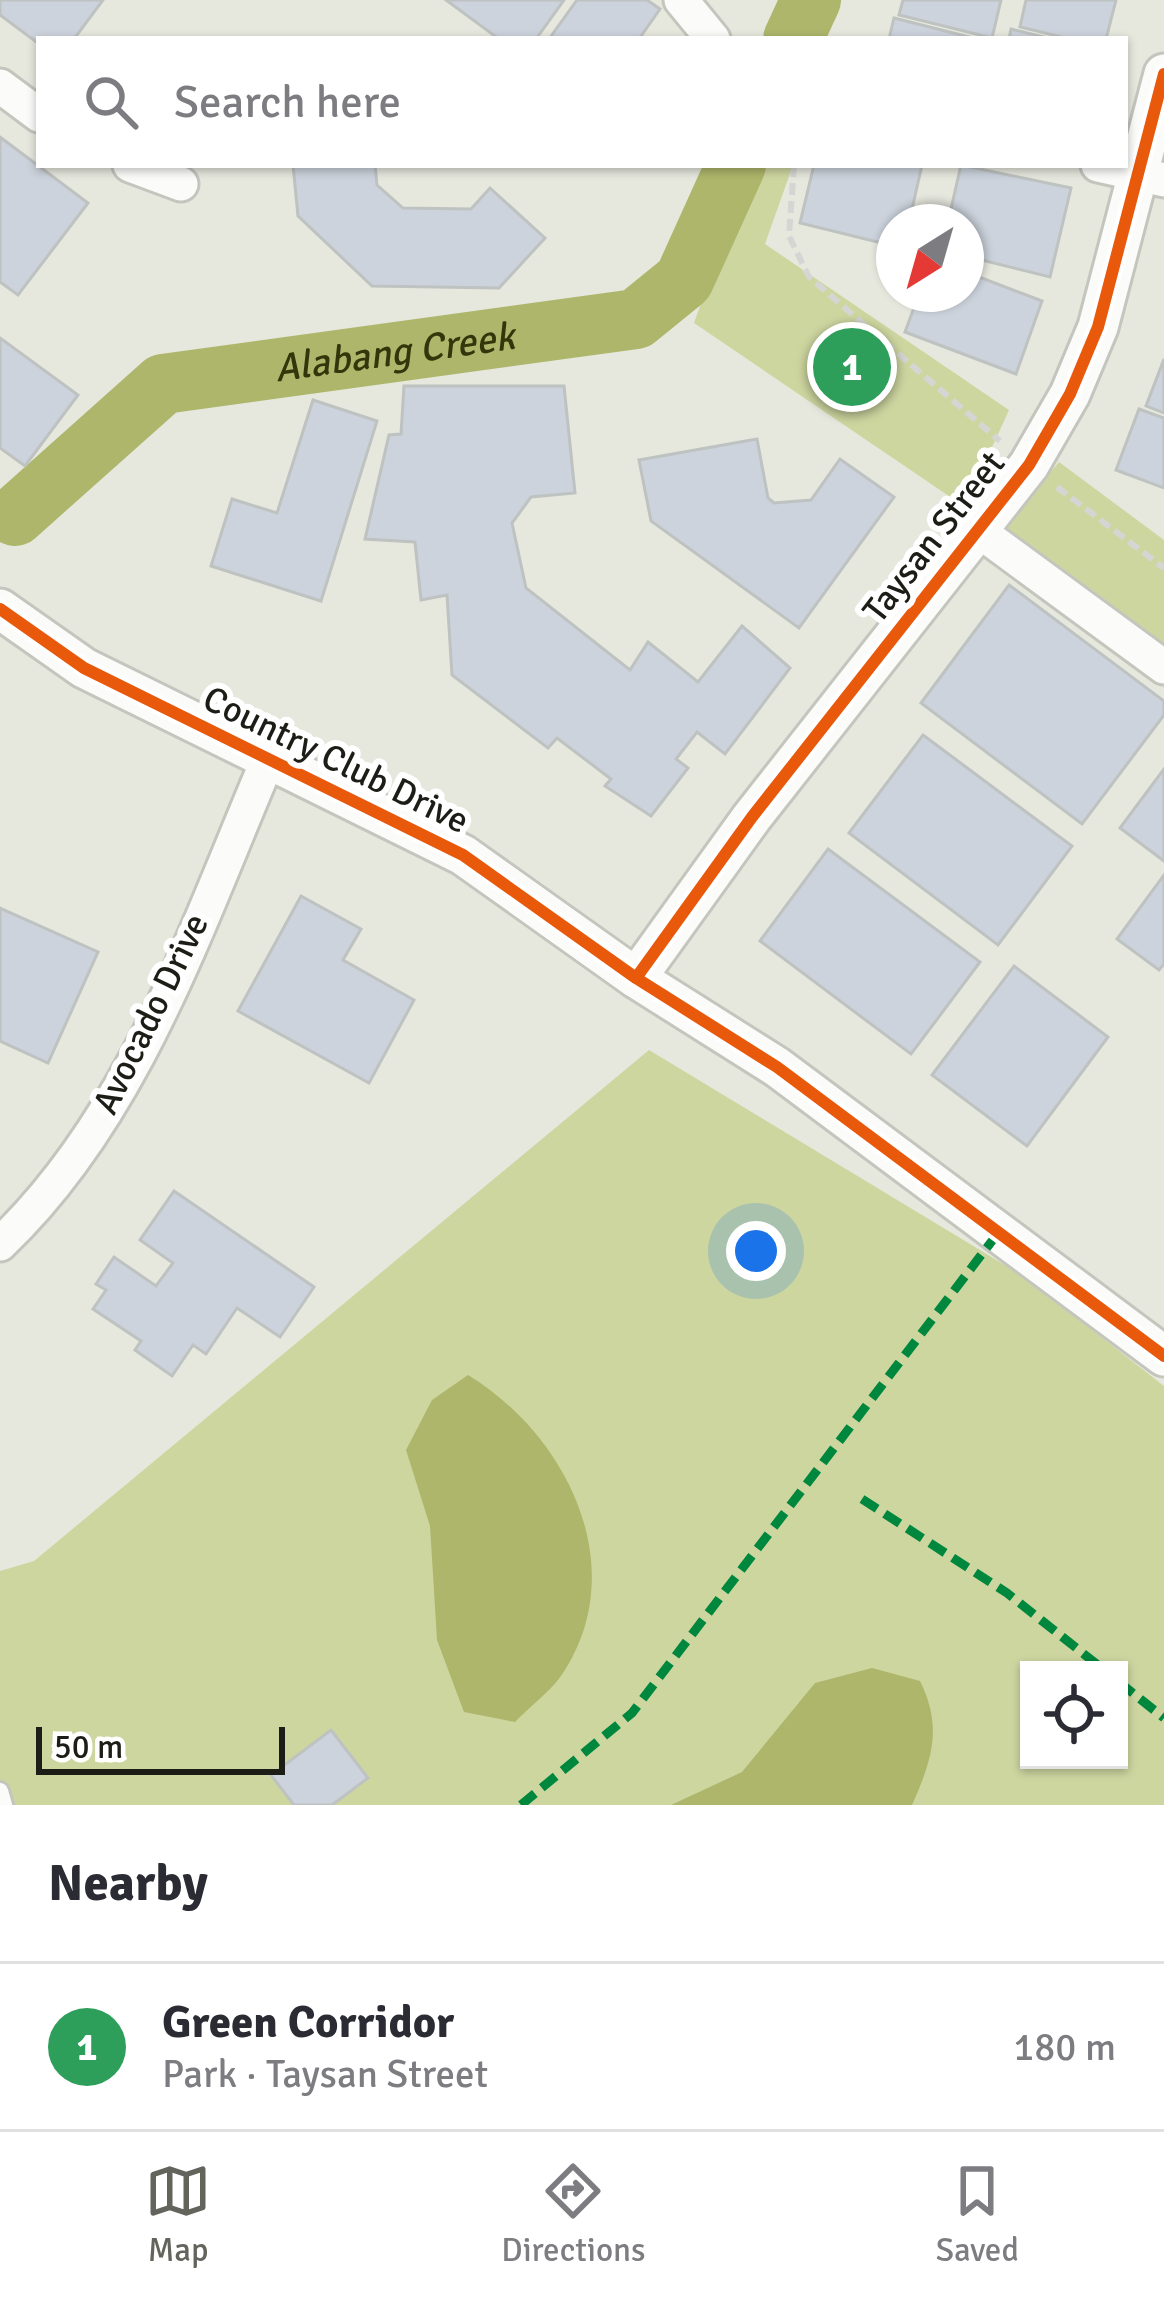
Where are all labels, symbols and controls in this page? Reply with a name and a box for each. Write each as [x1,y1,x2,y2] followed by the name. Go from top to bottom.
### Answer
[36,36,1128,168] search box
[78,69,144,135] icon: search
[174,75,401,130] text: Search here
[876,204,984,312] north arrow
[272,312,521,392] water label: Alabang Creek
[813,322,891,412] pin: 1
[853,442,1015,632] street label: Taysan Street
[196,676,476,844] street label: Country Club Drive
[83,906,219,1122] street label: Avocado Drive
[726,1221,786,1281] your location
[1020,1661,1128,1769] map controls
[1020,1661,1128,1769] button: locate
[36,1721,285,1774] scale bar
[54,1727,123,1768] text: 50 m
[48,1852,208,1915] text: Nearby
[162,1995,454,2050] text: Green Corridor
[76,2023,98,2071] text: 1
[1013,2023,1116,2071] text: 180 m
[162,2050,488,2098] text: Park · Taysan Street
[145,2158,211,2271] tab: Map
[501,2158,646,2271] tab: Directions
[936,2158,1019,2271] tab: Saved

